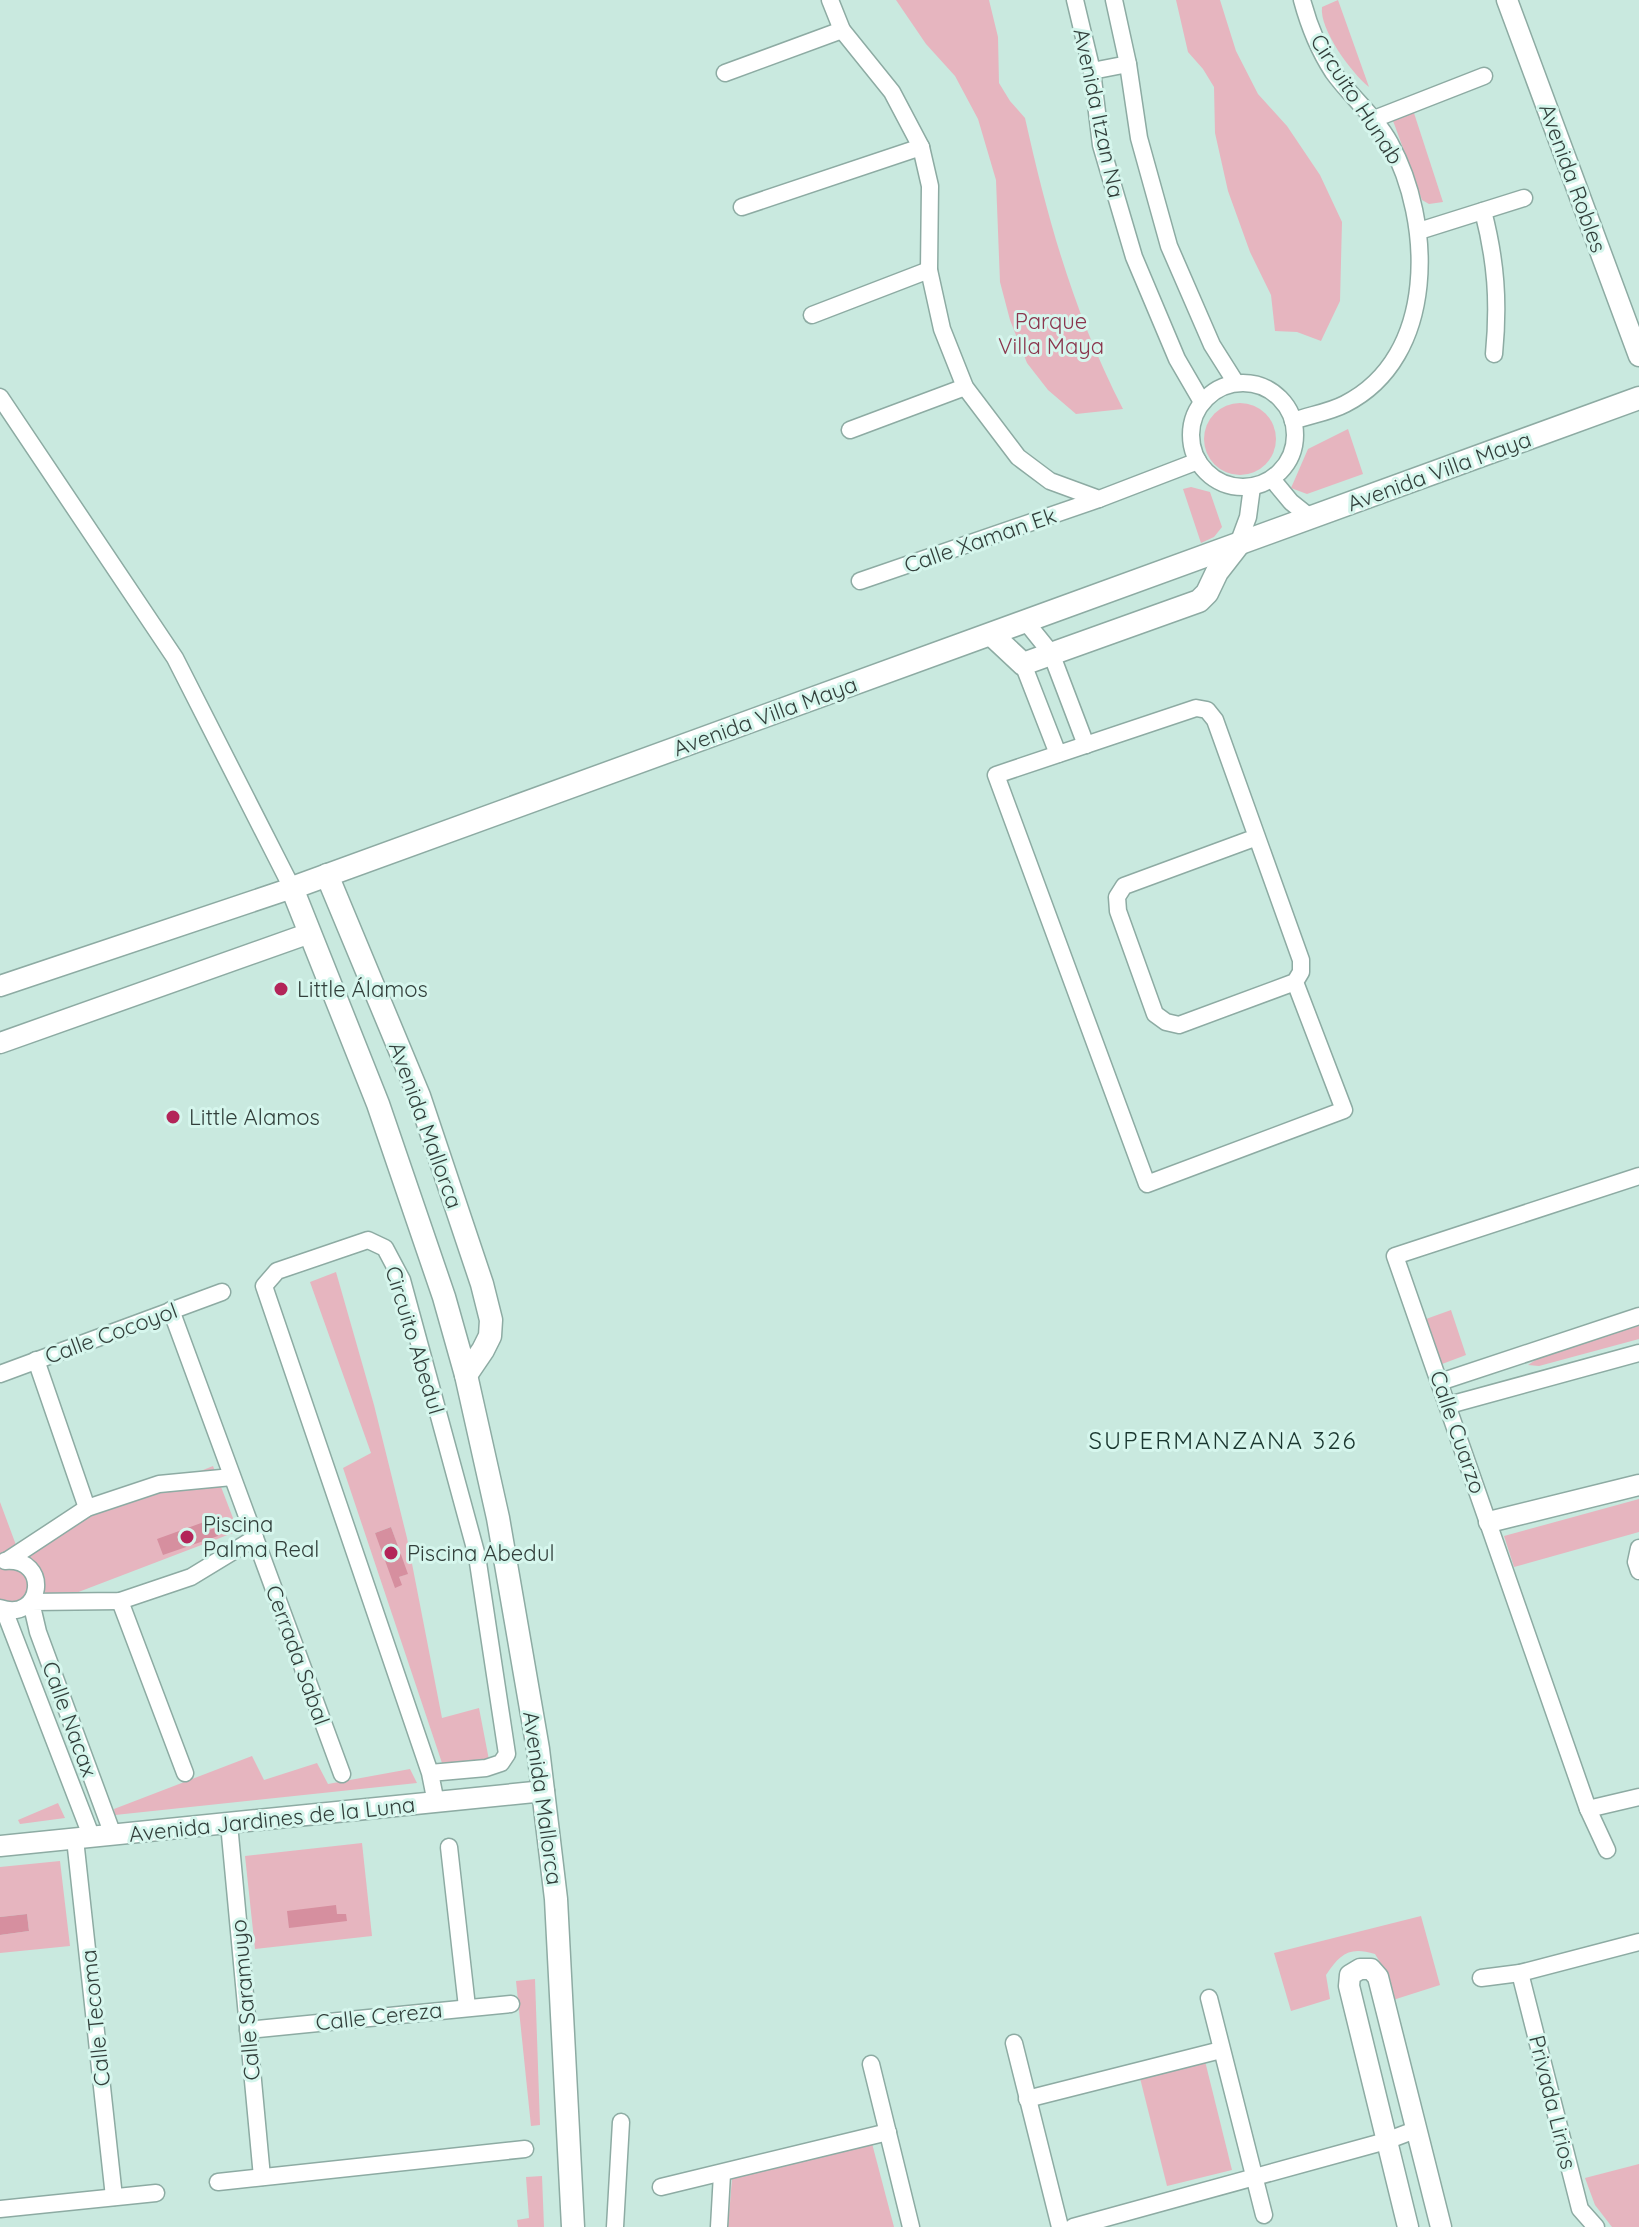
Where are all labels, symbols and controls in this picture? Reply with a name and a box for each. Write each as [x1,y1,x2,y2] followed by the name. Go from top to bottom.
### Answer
[1067,26,1131,200] street label: Avenida Itzan Na
[1304,28,1410,170] street label: Circuito Hunab
[1533,100,1613,256] street label: Avenida Robles
[998,307,1104,360] park label: Parque Villa Maya
[1343,425,1535,517] street label: Avenida Villa Maya
[900,501,1060,579] street label: Calle Xaman Ek
[669,670,861,762] street label: Avenida Villa Maya
[297,975,428,1003] place label: Little Álamos
[272,980,290,998] marker: Little Álamos
[383,1038,469,1212] street label: Avenida Mallorca
[189,1103,320,1131] place label: Little Alamos
[164,1108,182,1126] marker: Little Alamos
[379,1262,451,1418] street label: Circuito Abedul
[41,1296,181,1370] street label: Calle Cocoyol
[1424,1367,1492,1497] street label: Calle Cuarzo
[1089,1425,1357,1455] district label: SUPERMANZANA 326
[203,1510,319,1563] place label: Piscina Palma Real
[178,1528,196,1546] marker: Piscina Palma Real
[407,1539,555,1567] place label: Piscina Abedul
[382,1544,400,1562] marker: Piscina Abedul
[260,1581,336,1729] street label: Cerrada Sabal
[36,1657,104,1781] street label: Calle Nacax
[517,1709,569,1887] street label: Avenida Mallorca
[128,1790,416,1848] street label: Avenida Jardines de la Luna
[224,1918,266,2082] street label: Calle Saramuyo
[74,1948,116,2088] street label: Calle Tecoma
[314,1995,444,2037] street label: Calle Cereza
[1523,2032,1583,2172] street label: Privada Lirios

